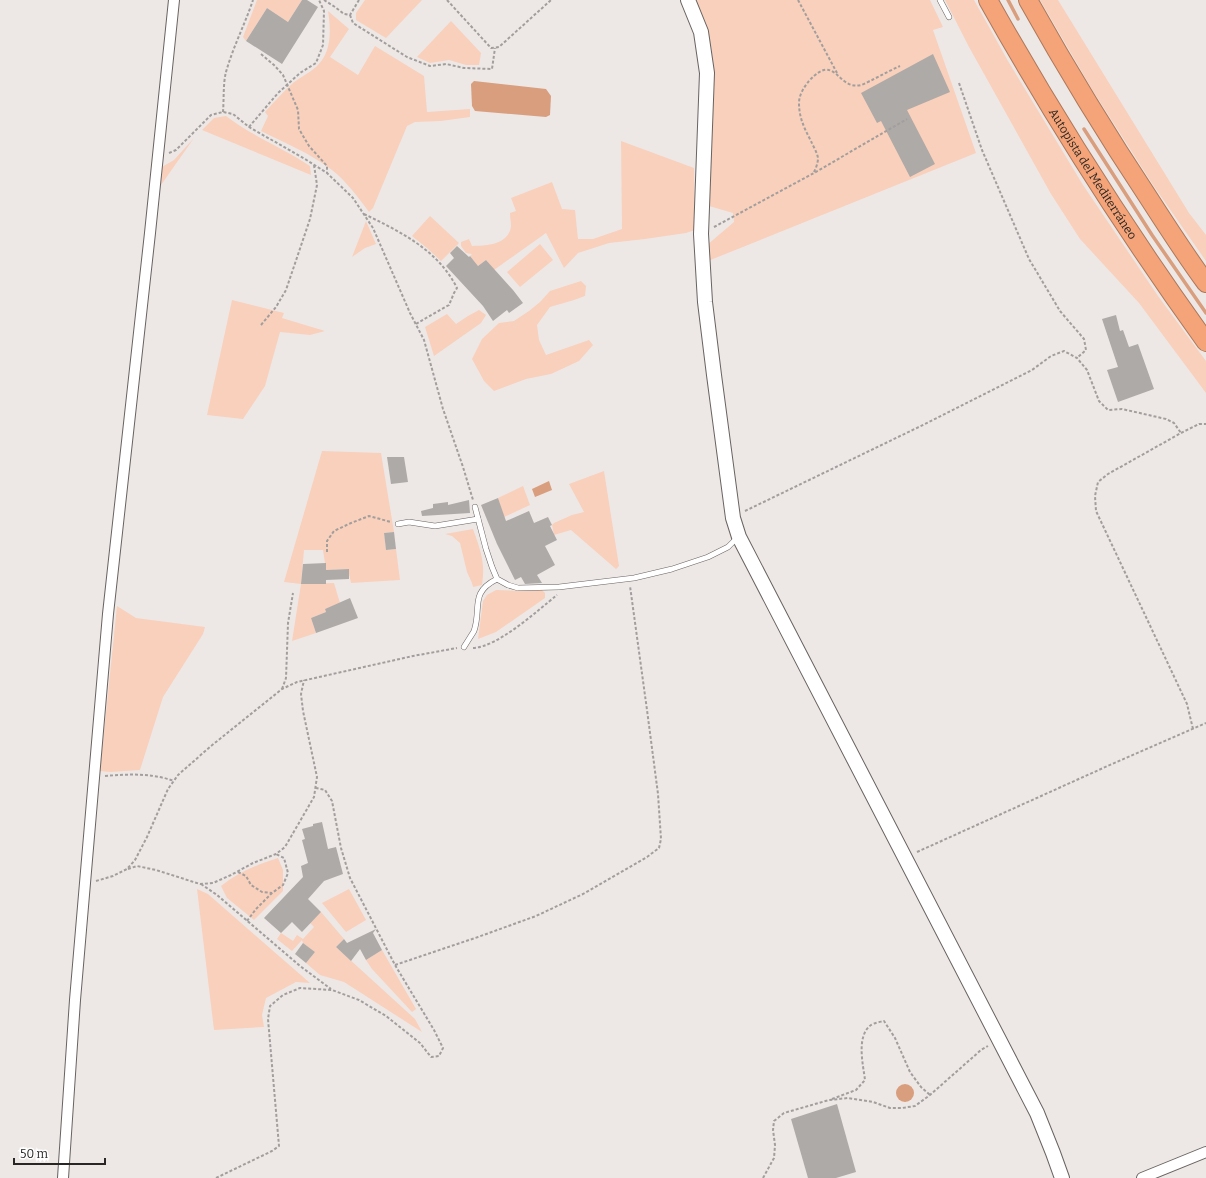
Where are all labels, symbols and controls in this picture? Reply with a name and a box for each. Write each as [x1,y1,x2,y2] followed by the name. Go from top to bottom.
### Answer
[1046,106,1140,242] street label: Autopista del Mediterráneo
[14,1140,105,1166] scale bar
[20,1147,49,1161] text: 50 m

